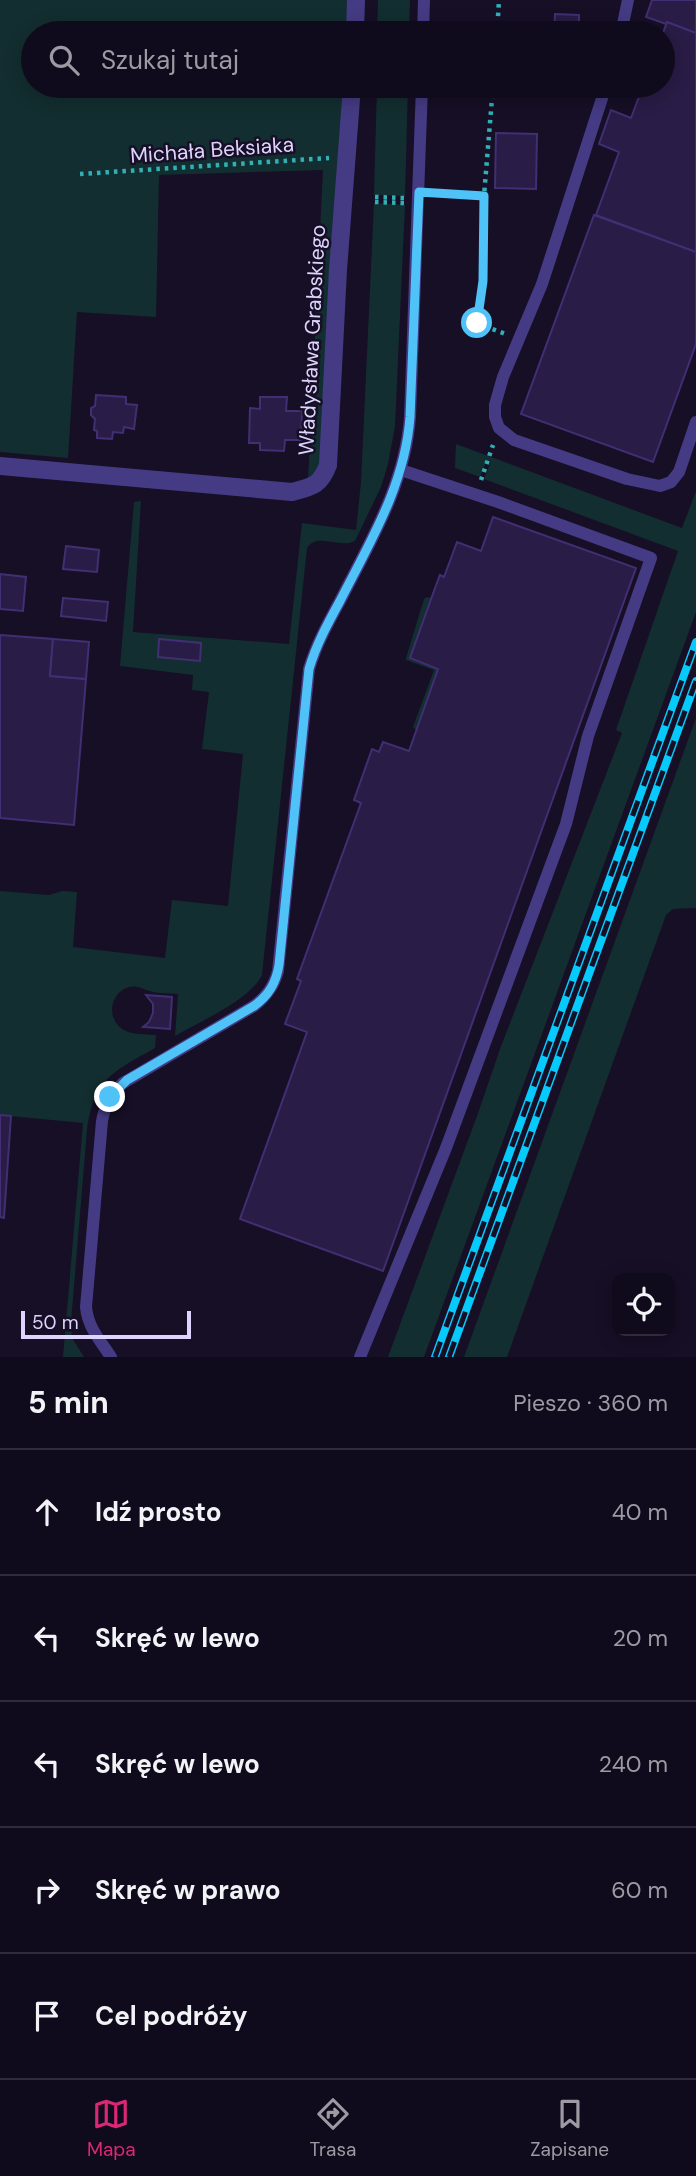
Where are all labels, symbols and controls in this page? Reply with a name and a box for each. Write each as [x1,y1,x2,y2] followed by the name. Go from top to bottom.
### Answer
[21,21,675,98] search box
[45,41,83,79] icon: search
[101,43,239,77] text: Szukaj tutaj
[129,130,295,170] street label: Michała Beksiaka
[292,224,332,456] street label: Władysława Grabskiego
[461,307,492,338] route start
[94,1081,125,1112] route end
[612,1273,675,1336] map controls
[612,1273,675,1336] button: locate
[21,1308,191,1340] scale bar
[32,1310,79,1335] text: 50 m
[28,1383,109,1422] text: 5 min
[513,1388,668,1418] text: Pieszo · 360 m
[28,1493,66,1531] icon: ahead
[95,1495,222,1529] text: Idź prosto
[612,1497,668,1527] text: 40 m
[28,1619,66,1657] icon: left
[95,1621,260,1655] text: Skręć w lewo
[613,1623,668,1653] text: 20 m
[28,1745,66,1783] icon: left
[95,1747,260,1781] text: Skręć w lewo
[599,1749,668,1779] text: 240 m
[28,1871,66,1909] icon: right
[95,1873,281,1907] text: Skręć w prawo
[611,1875,668,1905] text: 60 m
[28,1997,66,2035] icon: arrive
[95,1999,248,2033] text: Cel podróży
[87,2095,136,2162] tab: Mapa
[310,2095,356,2162] tab: Trasa
[530,2095,609,2162] tab: Zapisane

